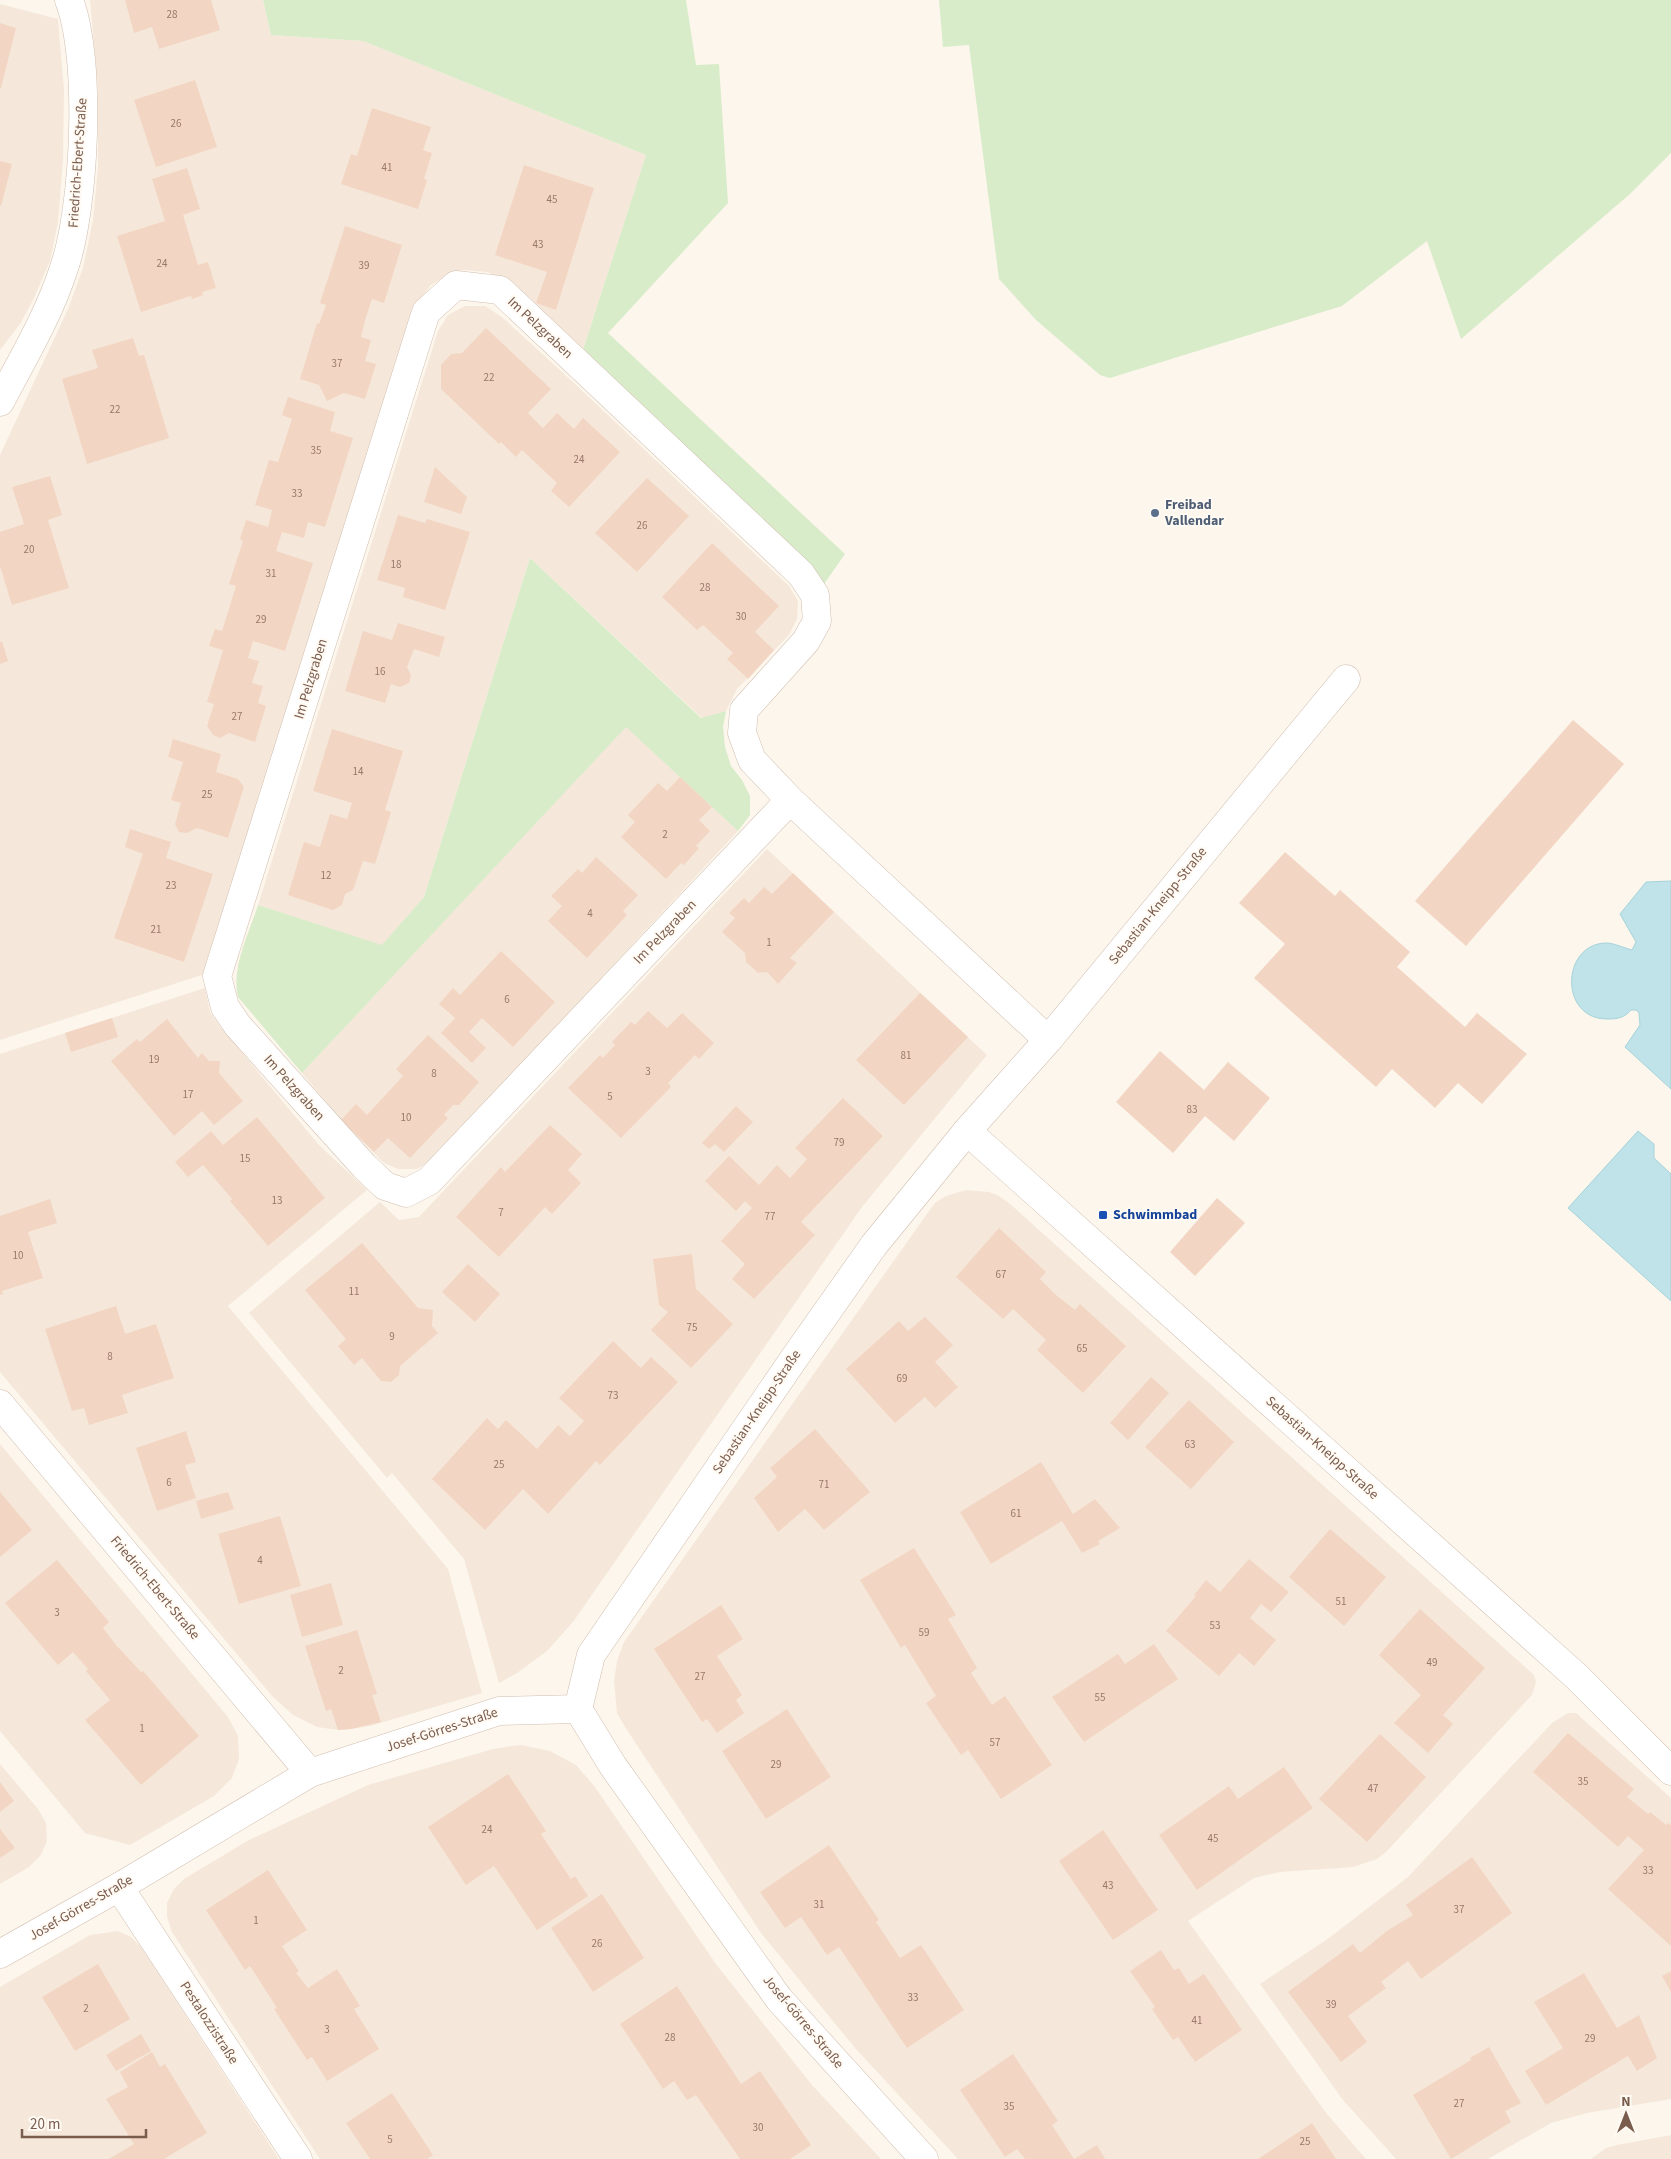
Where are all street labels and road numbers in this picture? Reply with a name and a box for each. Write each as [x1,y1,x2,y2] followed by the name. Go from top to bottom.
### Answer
[63,97,93,229] street label: Friedrich-Ebert-Straße
[503,292,577,364] street label: Im Pelzgraben
[289,636,333,722] street label: Im Pelzgraben
[1104,843,1212,969] street label: Sebastian-Kneipp-Straße
[629,895,701,969] street label: Im Pelzgraben
[259,1050,329,1126] street label: Im Pelzgraben
[708,1346,806,1478] street label: Sebastian-Kneipp-Straße
[1261,1392,1383,1504] street label: Sebastian-Kneipp-Straße
[105,1532,205,1644] street label: Friedrich-Ebert-Straße
[383,1702,501,1758] street label: Josef-Görres-Straße
[25,1870,137,1946] street label: Josef-Görres-Straße
[758,1971,848,2073] street label: Josef-Görres-Straße
[175,1978,243,2068] street label: Pestalozzistraße

